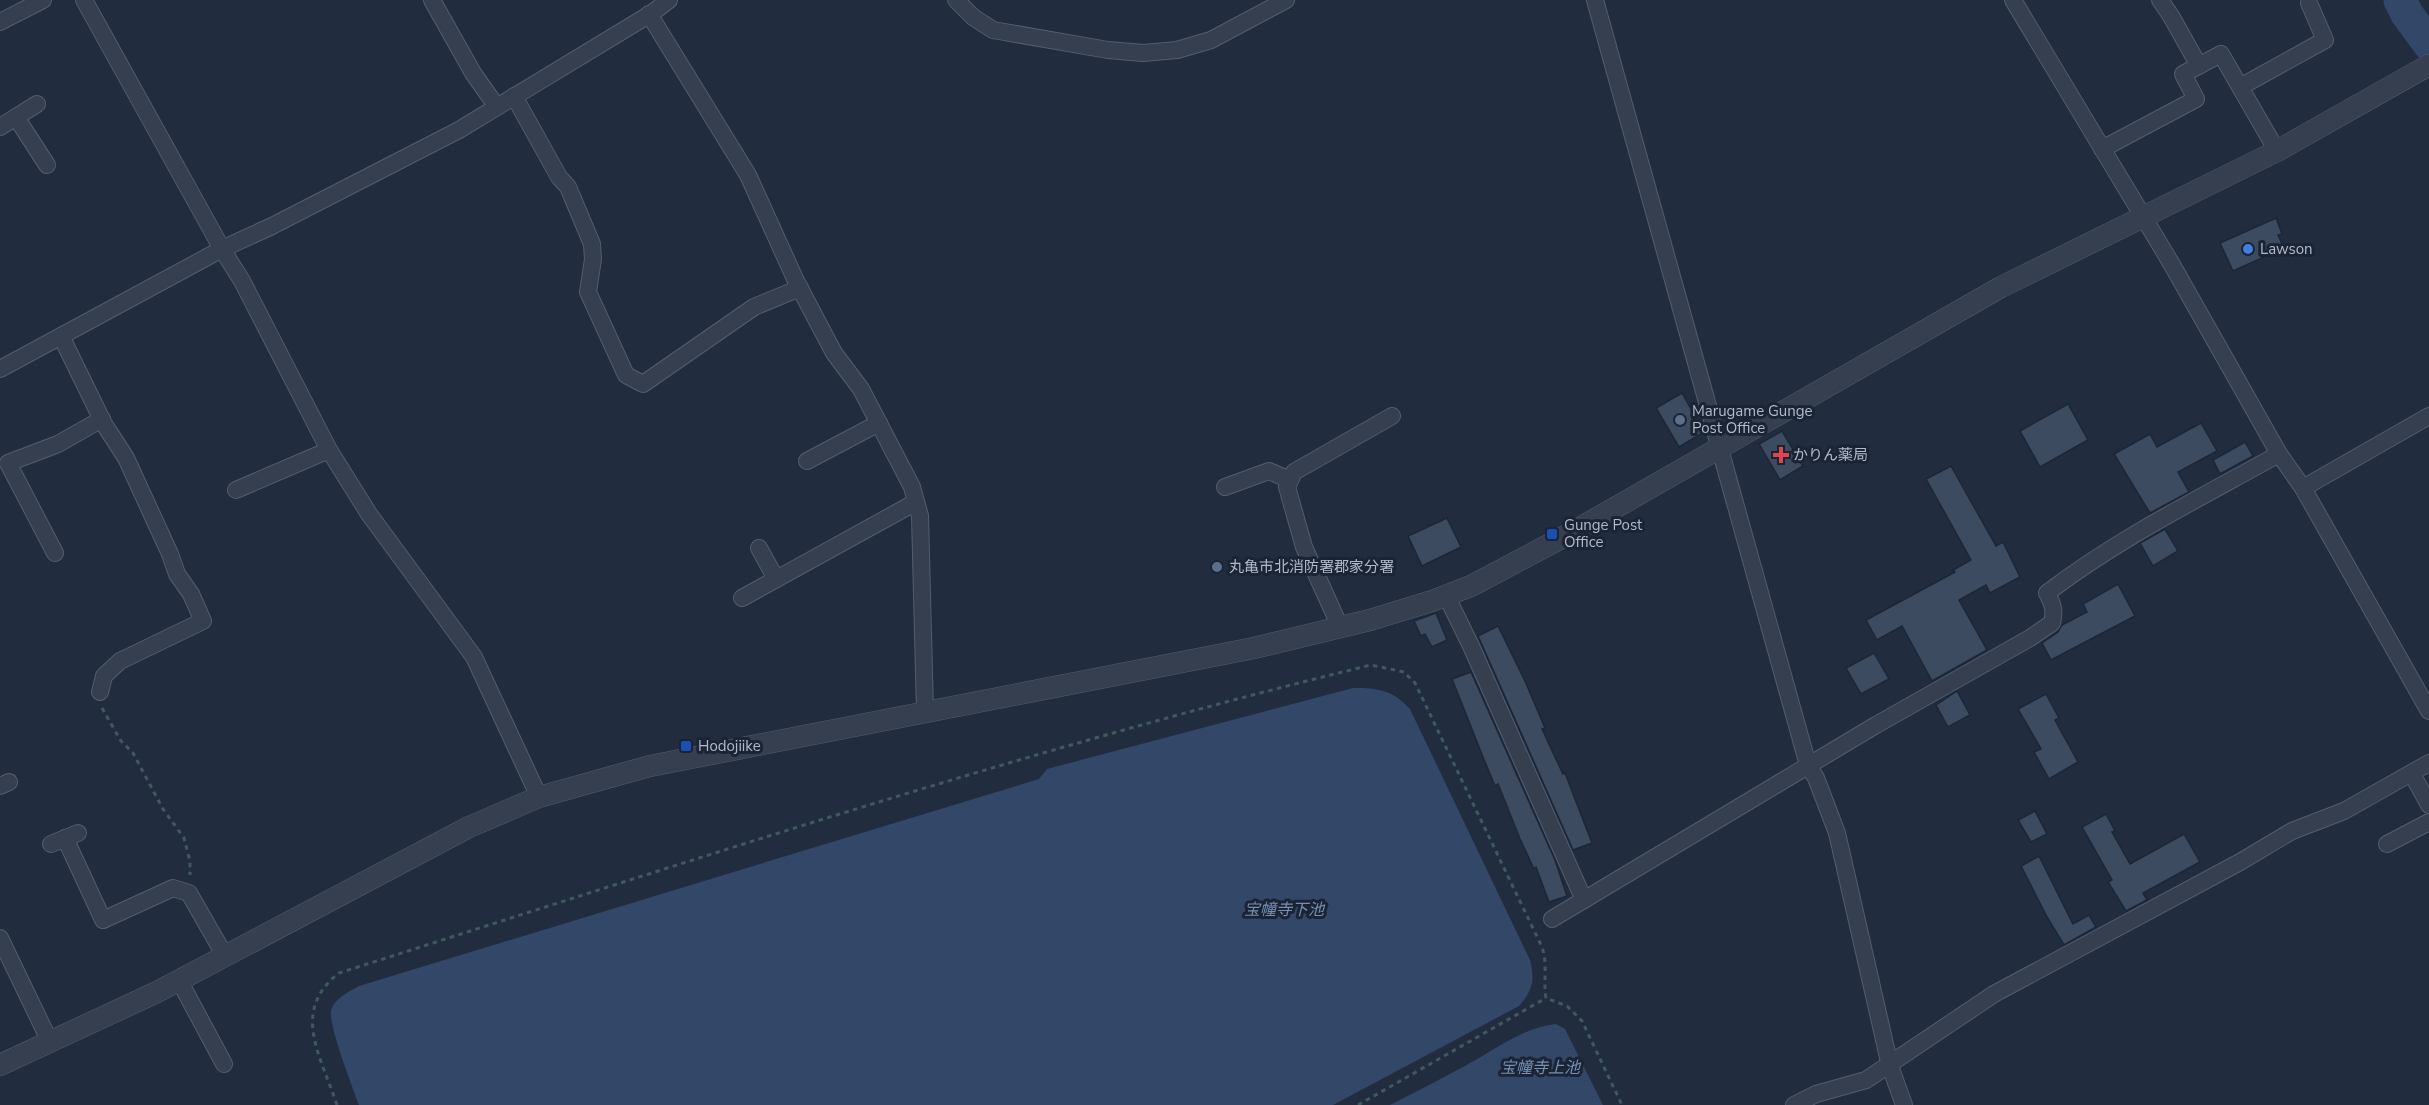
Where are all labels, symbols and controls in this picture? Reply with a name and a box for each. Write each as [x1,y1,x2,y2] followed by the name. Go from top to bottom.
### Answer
[2260,239,2313,259] place label: Lawson
[2241,242,2255,256] marker: Lawson
[1692,401,1813,438] place label: Marugame Gunge Post Office
[1673,413,1687,427] marker: Marugame Gunge Post Office
[1793,445,1868,465] place label: かりん薬局
[1774,448,1788,462] marker: かりん薬局
[1564,515,1643,552] place label: Gunge Post Office
[1545,527,1559,541] marker: Gunge Post Office
[1229,557,1394,577] place label: 丸亀市北消防署郡家分署
[1210,560,1224,574] marker: 丸亀市北消防署郡家分署
[698,736,761,756] place label: Hodojiike
[679,739,693,753] marker: Hodojiike
[1244,899,1326,921] water label: 宝幢寺下池
[1500,1057,1582,1079] water label: 宝幢寺上池

